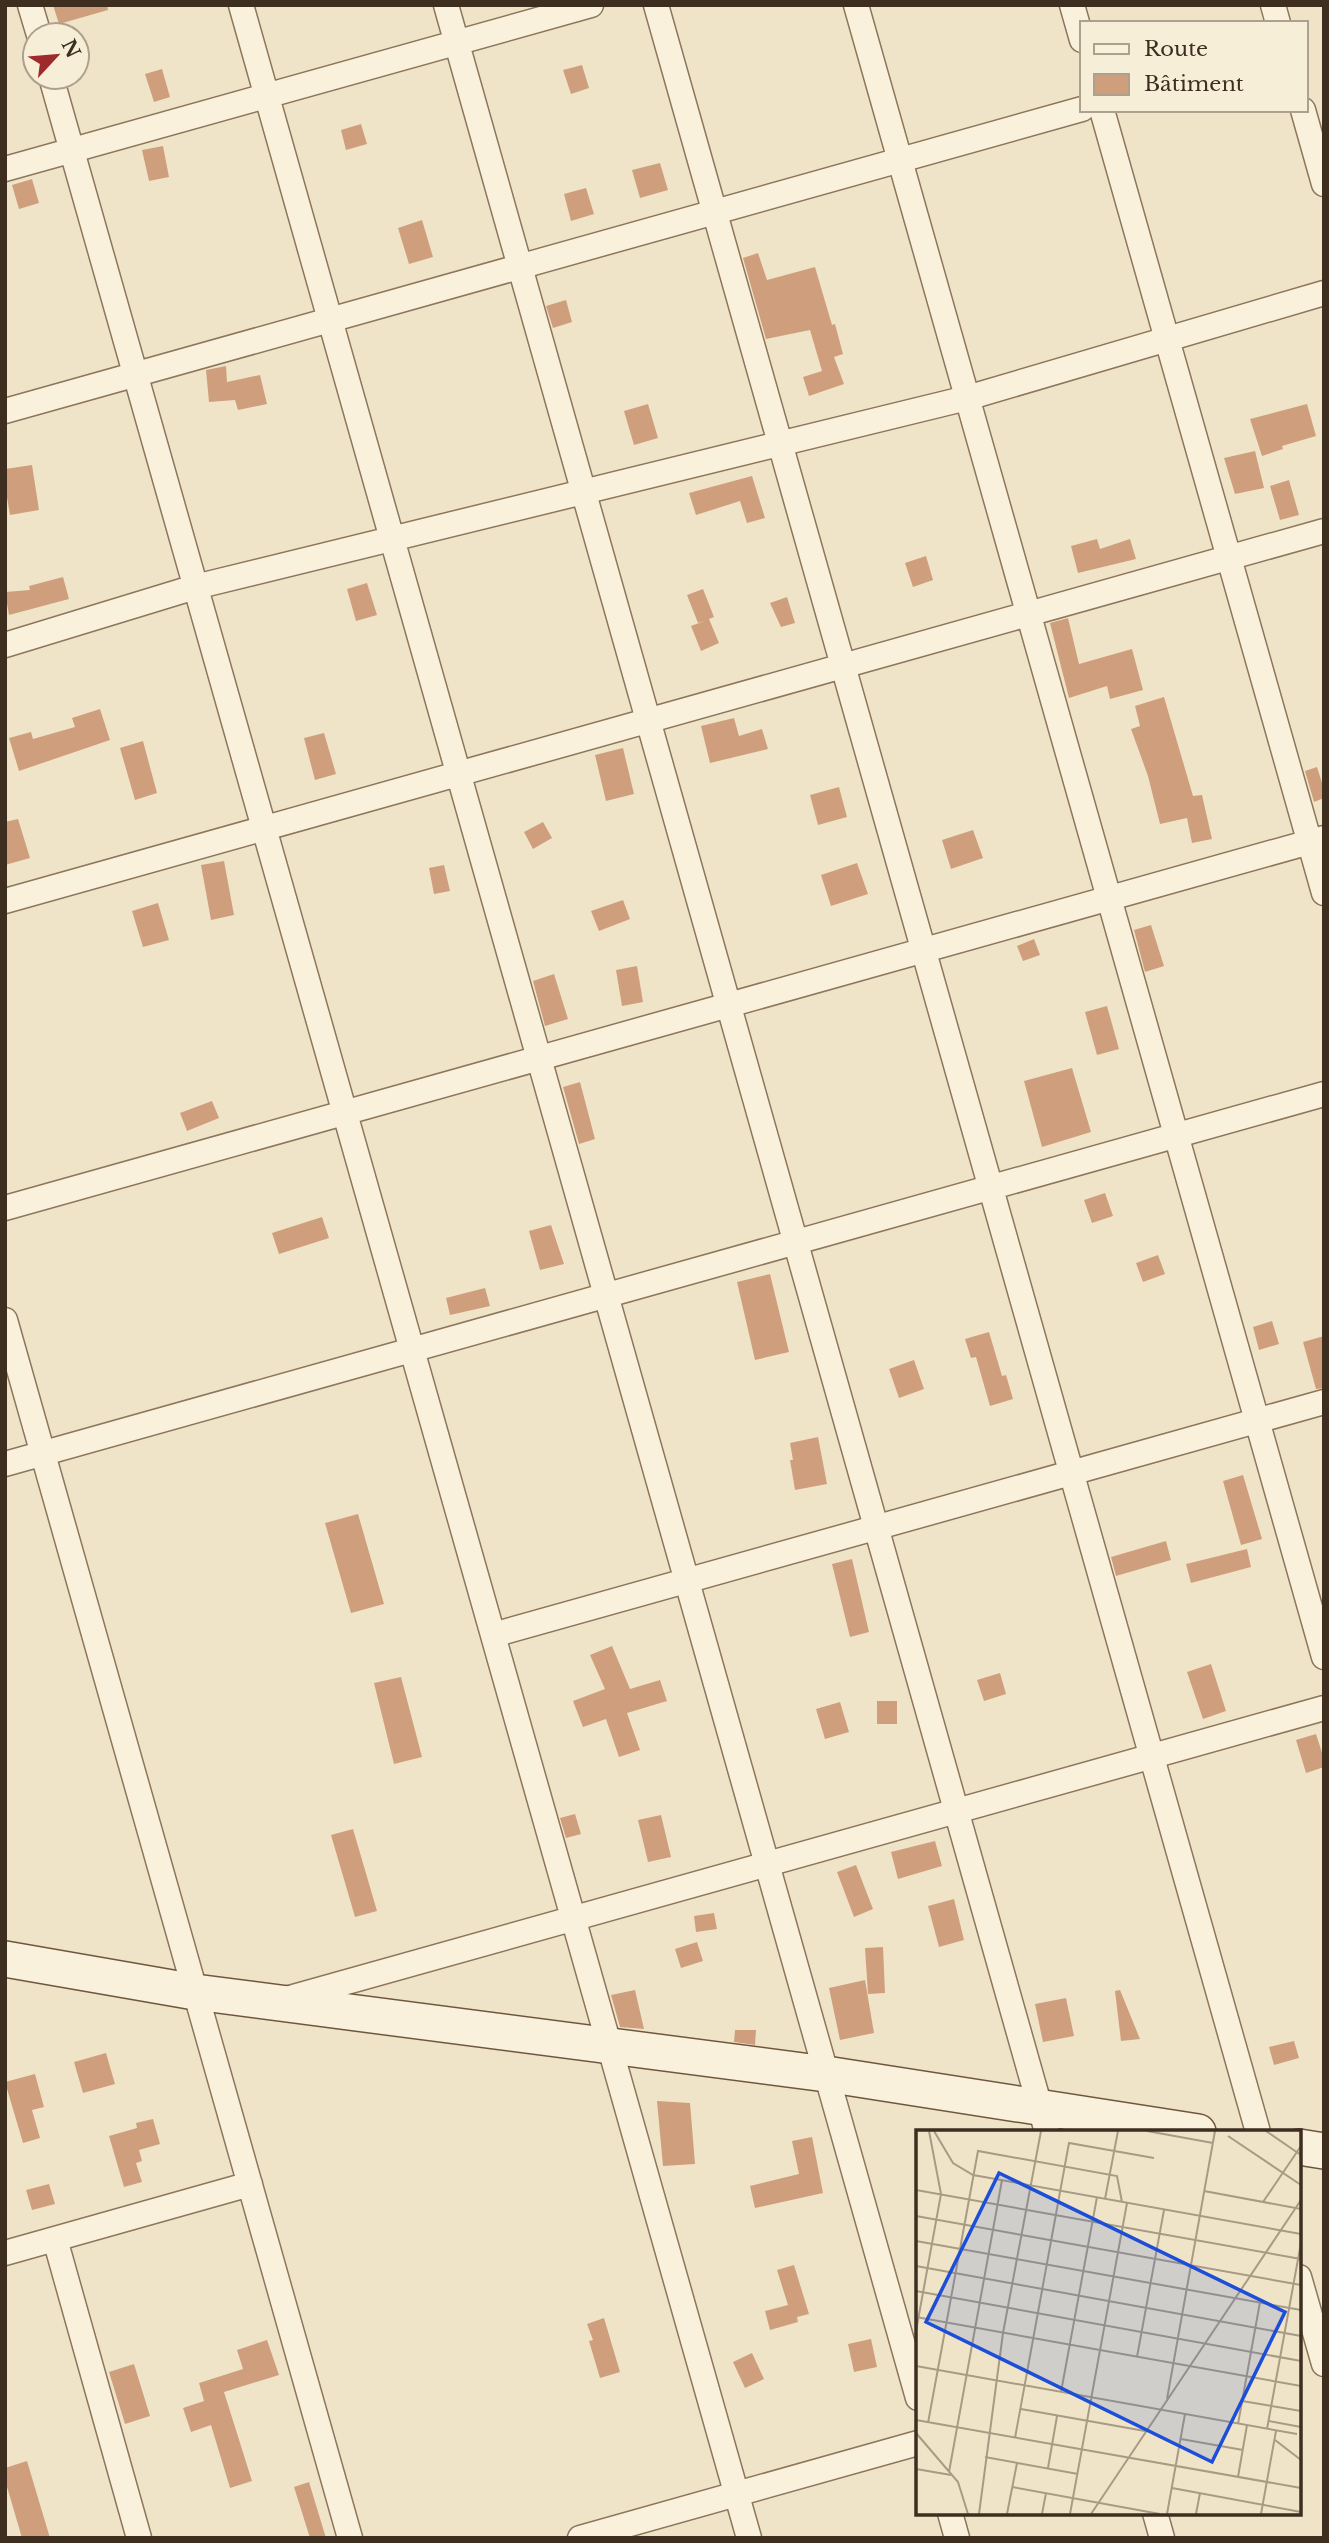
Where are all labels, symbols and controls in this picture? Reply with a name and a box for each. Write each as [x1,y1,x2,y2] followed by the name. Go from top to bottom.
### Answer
[21,21,91,91] north arrow
[1080,21,1308,112] legend
[57,36,85,62] text: N
[1144,36,1208,62] text: Route
[1144,71,1244,97] text: Bâtiment
[916,2130,1301,2515] inset map

